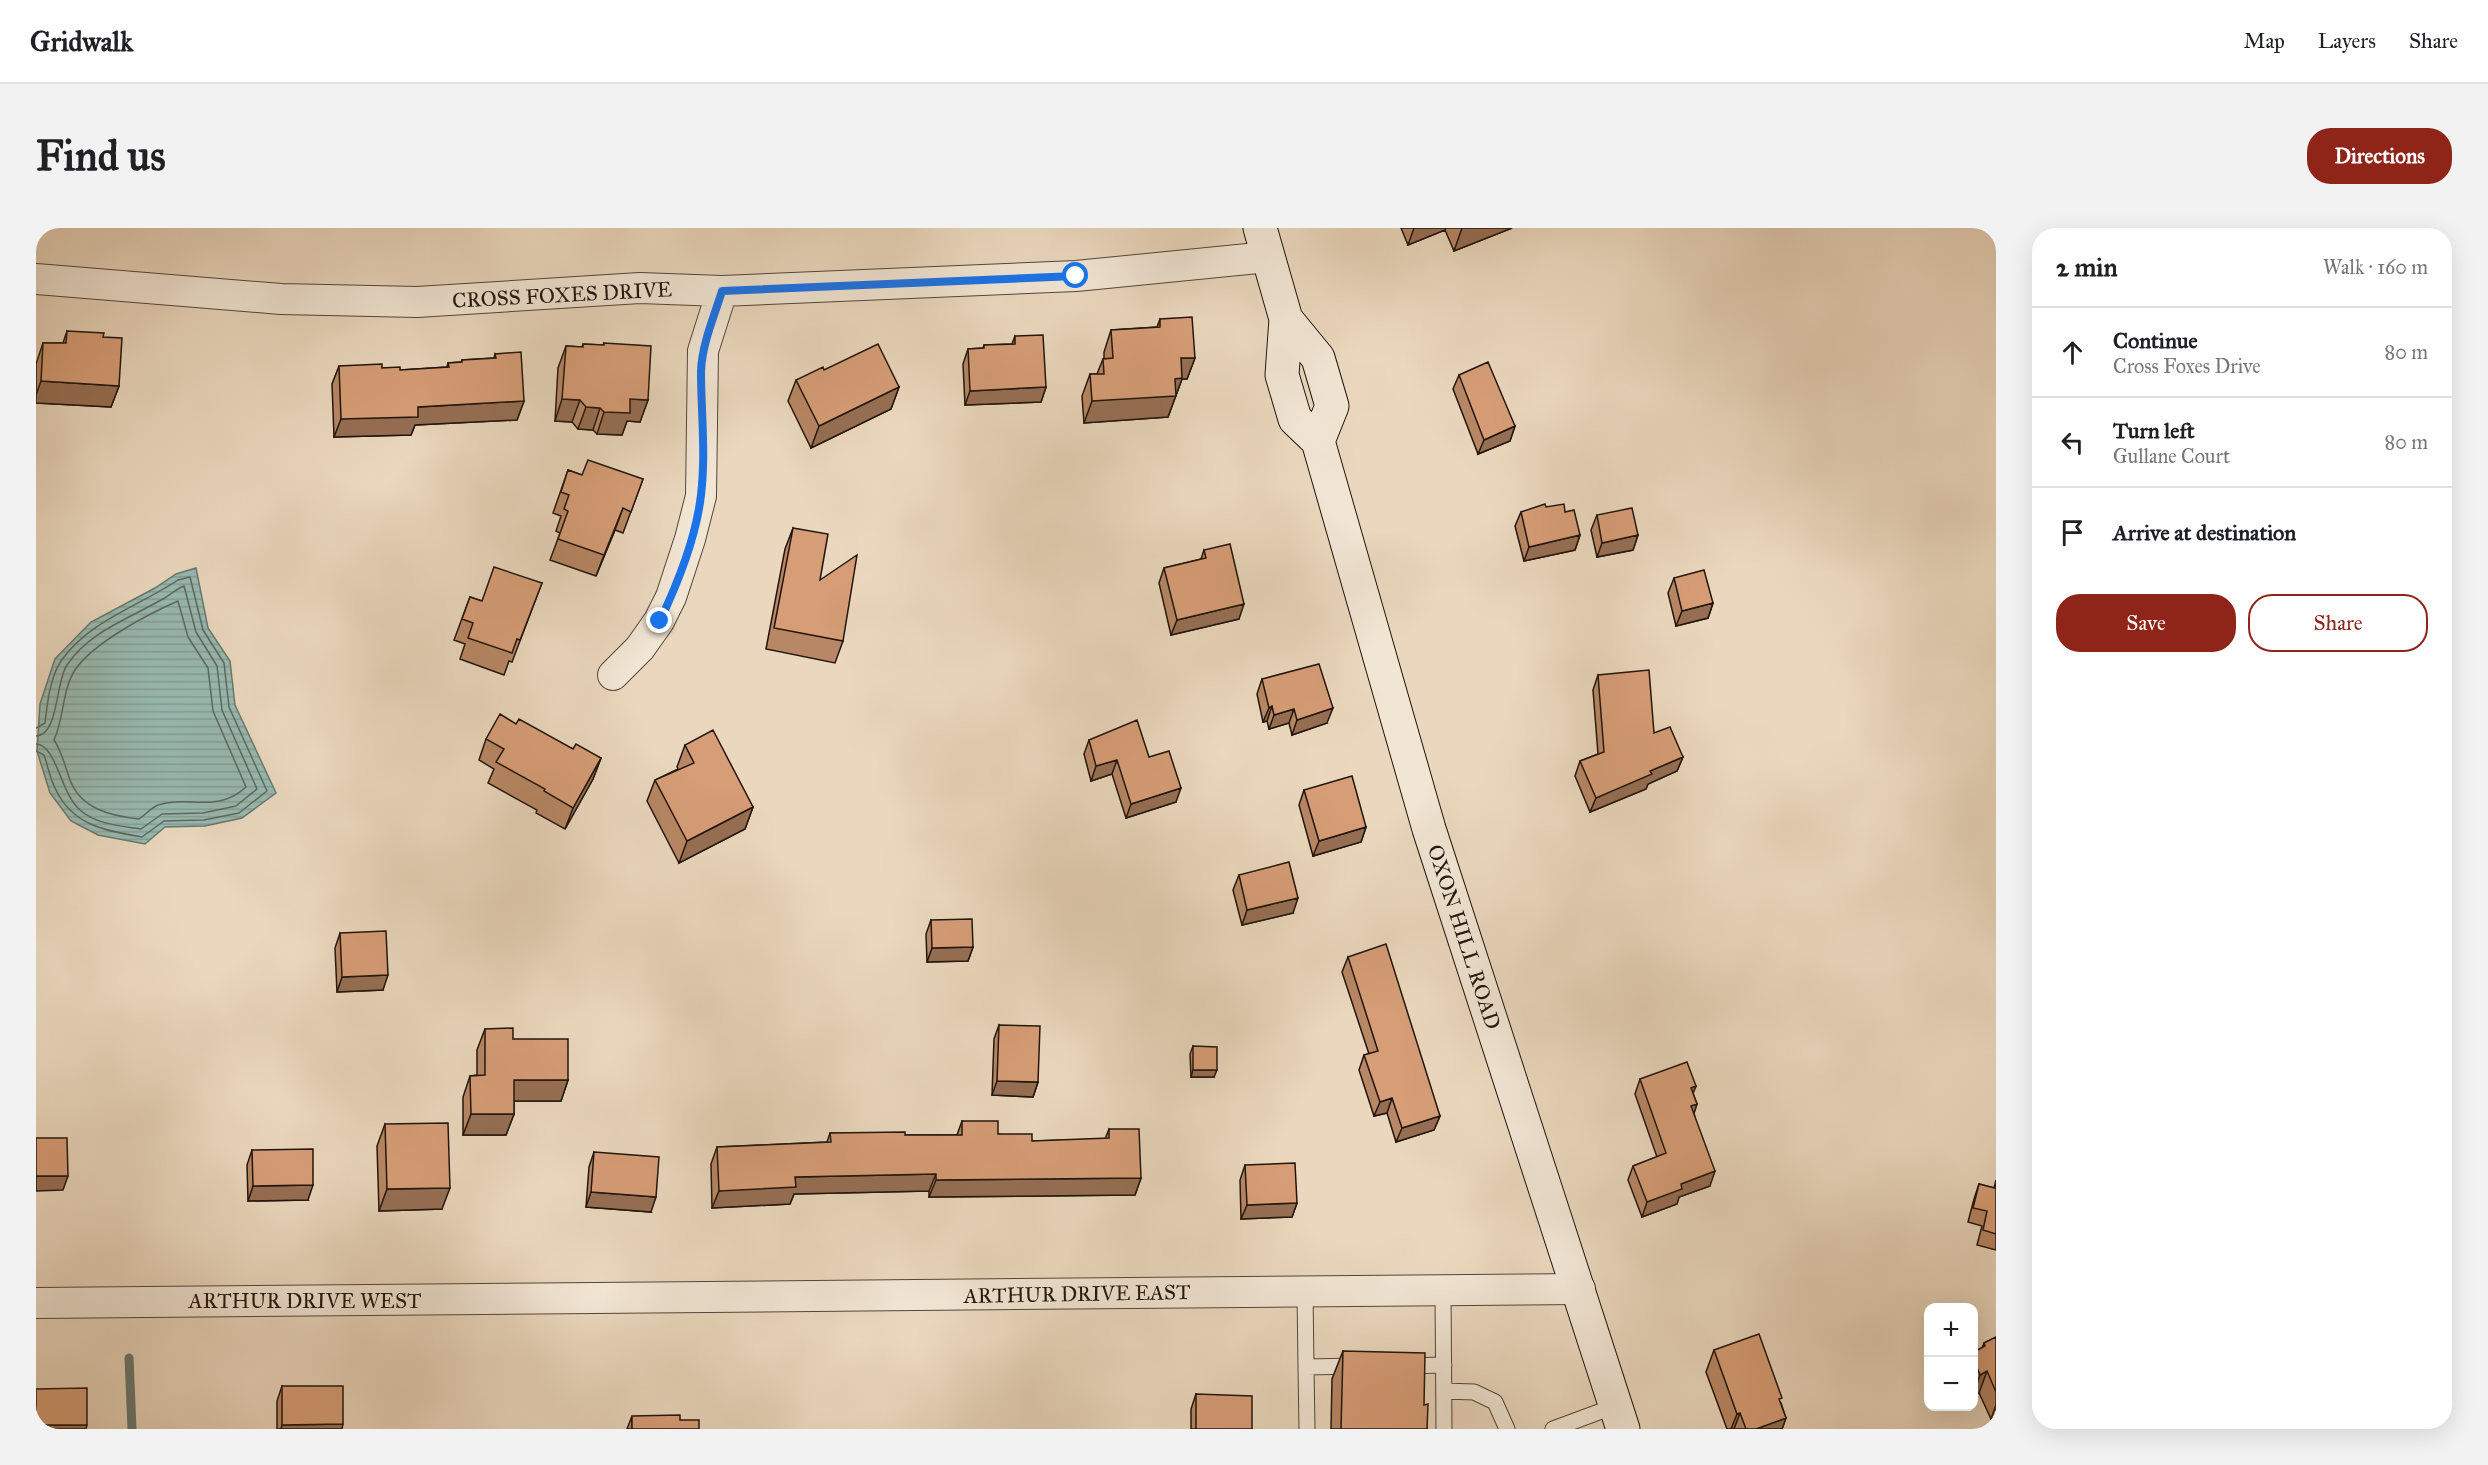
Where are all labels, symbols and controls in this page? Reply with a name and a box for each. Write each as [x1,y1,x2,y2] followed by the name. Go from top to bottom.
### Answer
[30,24,133,59] text: Gridwalk
[2244,28,2285,54] text: Map
[2318,28,2376,54] text: Layers
[2409,28,2458,54] text: Share
[2307,128,2452,184] button: Directions
[36,130,166,182] text: Find us
[2056,251,2117,283] text: 2 min
[2323,255,2428,279] text: Walk · 160 m
[1062,262,1088,288] route start
[451,276,673,314] street label: CROSS FOXES DRIVE
[2113,327,2198,354] text: Continue
[2056,336,2089,369] icon: ahead
[2385,340,2428,364] text: 80 m
[2113,354,2261,378] text: Cross Foxes Drive
[2113,417,2195,444] text: Turn left
[2056,426,2089,459] icon: left
[2385,430,2428,454] text: 80 m
[2113,444,2230,468] text: Gullane Court
[2056,516,2089,549] icon: arrive
[2113,519,2296,546] text: Arrive at destination
[2056,594,2236,652] button: Save
[2248,594,2428,652] button: Share
[646,607,672,633] route end
[1422,841,1506,1033] street label: OXON HILL ROAD
[962,1279,1191,1309] street label: ARTHUR DRIVE EAST
[188,1288,421,1314] street label: ARTHUR DRIVE WEST
[1924,1303,1978,1411] map controls
[1924,1303,1978,1357] button: +
[1924,1357,1978,1411] button: −

